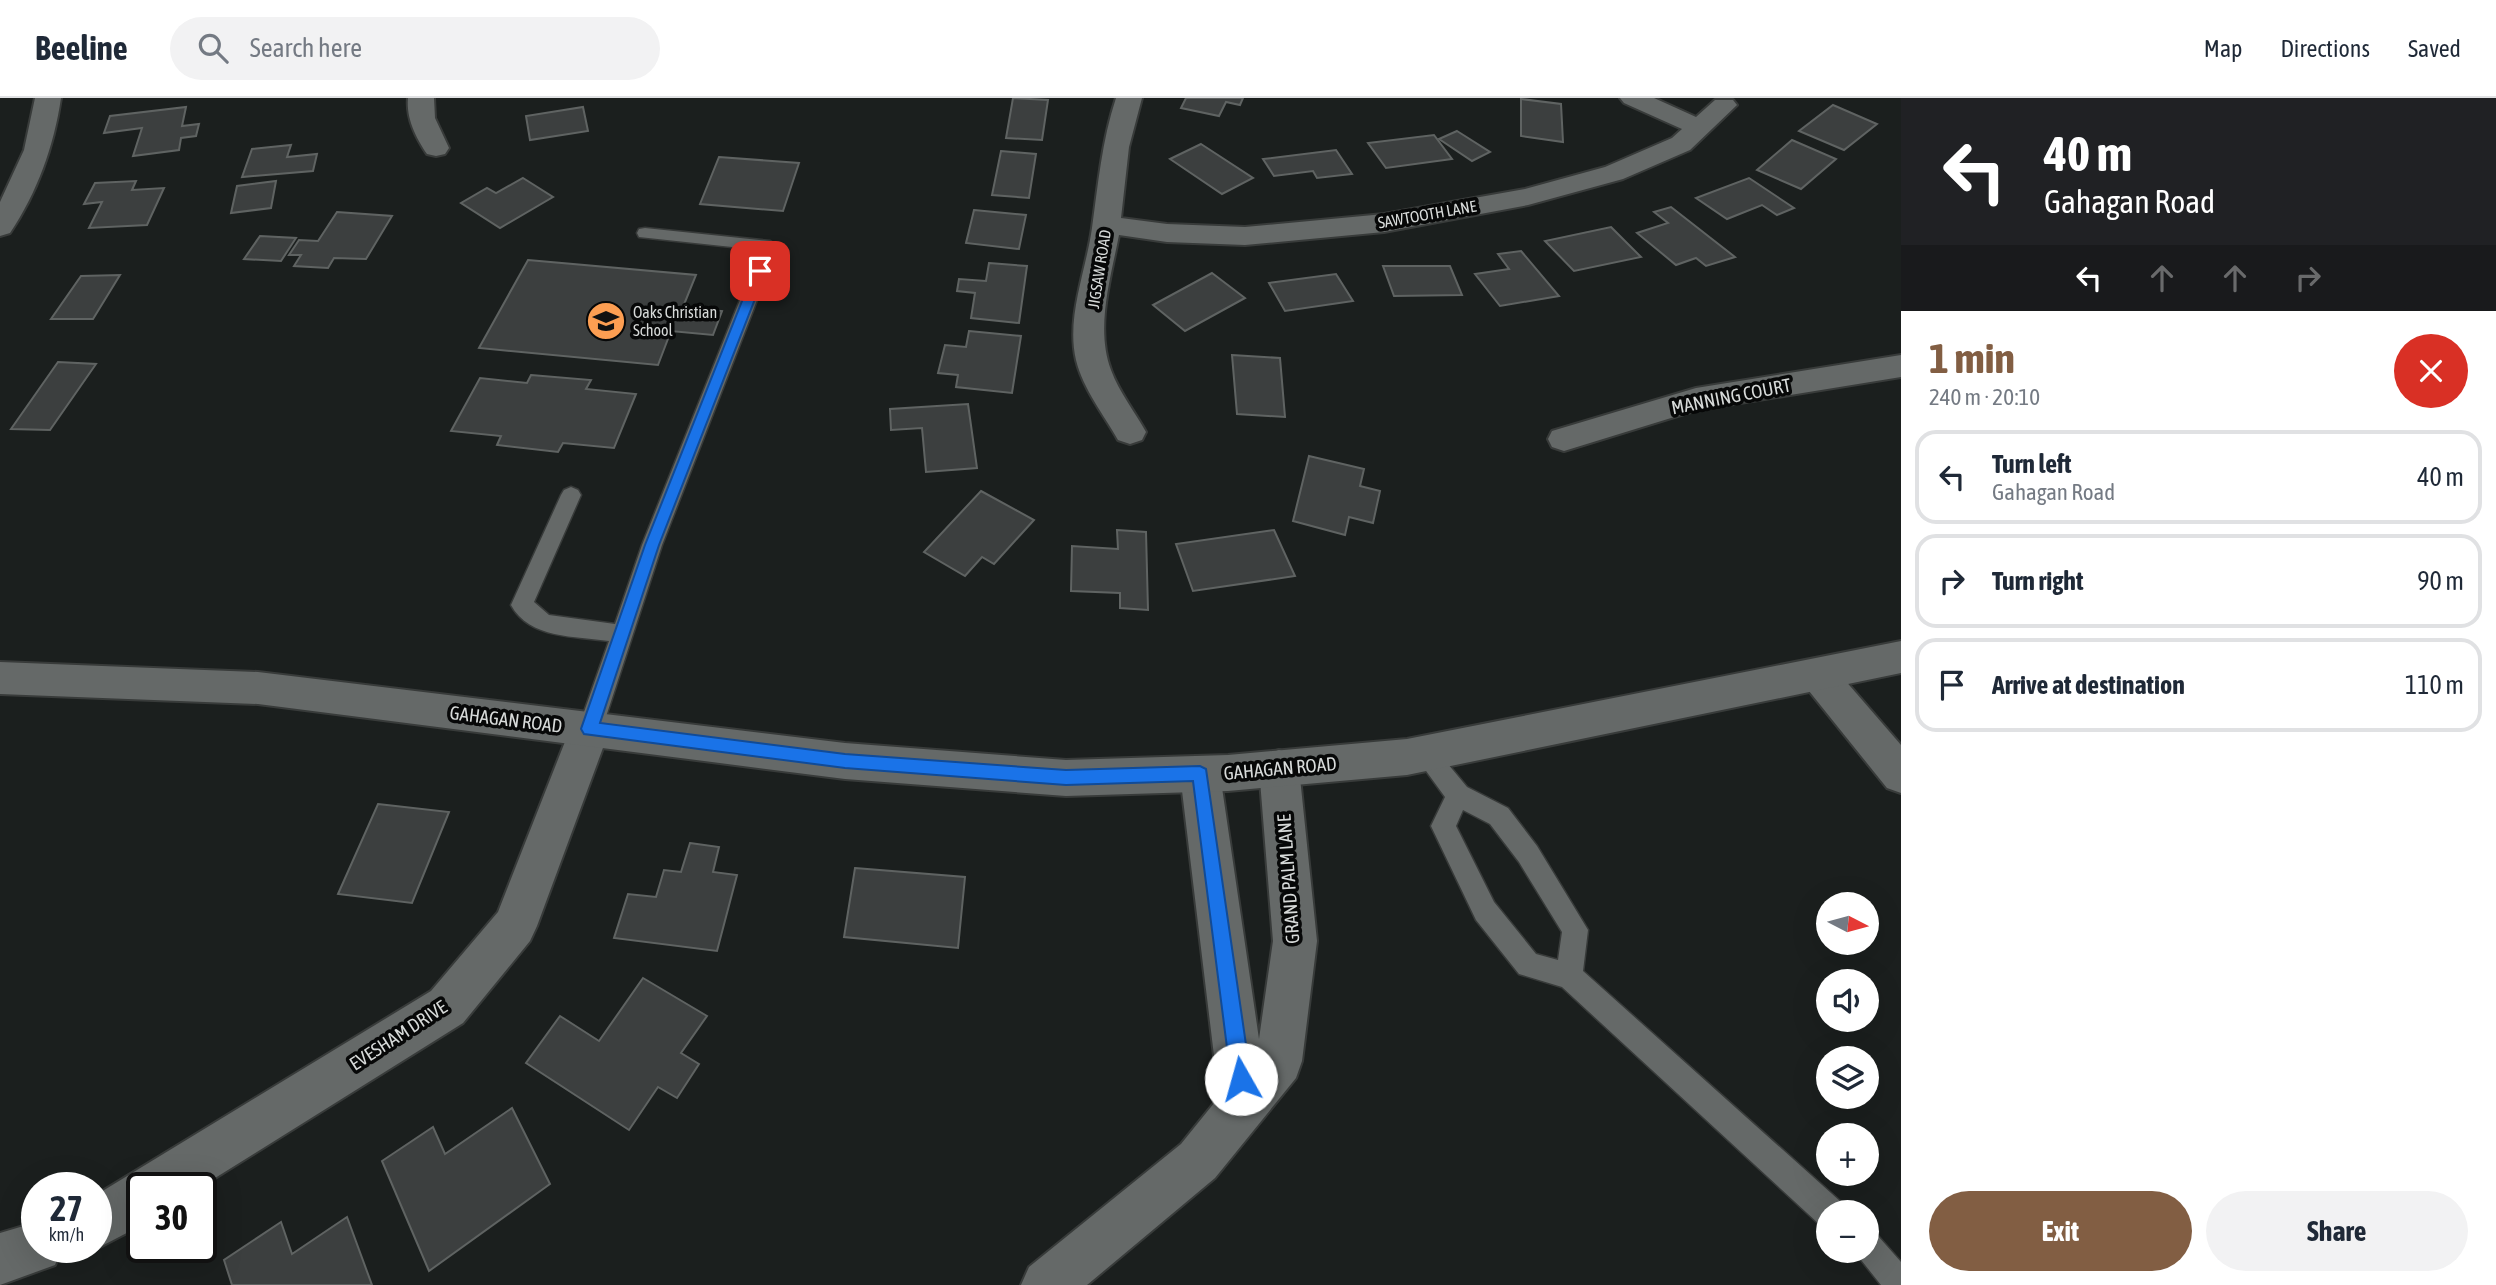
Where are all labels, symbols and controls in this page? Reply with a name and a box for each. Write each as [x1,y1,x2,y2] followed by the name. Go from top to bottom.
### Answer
[170,17,660,80] search box
[35,29,128,67] text: Beeline
[194,29,232,67] icon: search
[250,33,362,63] text: Search here
[2204,35,2242,62] text: Map
[2280,35,2370,62] text: Directions
[2408,35,2461,62] text: Saved
[2044,125,2132,181] text: 40 m
[1929,126,2020,217] icon: left
[2044,183,2215,220] text: Gahagan Road
[1376,196,1478,232] street label: SAWTOOTH LANE
[1084,228,1114,310] street label: JIGSAW ROAD
[730,241,790,301] pin
[741,252,779,290] icon: arrive
[2070,259,2108,297] icon: left
[2143,259,2181,297] icon: ahead
[2216,259,2254,297] icon: ahead
[2289,259,2327,297] icon: right
[585,300,627,342] school or university icon: Oaks Christian School
[633,303,717,339] place label: Oaks Christian School
[1929,334,2015,382] text: 1 min
[2394,334,2468,408] button: close
[1669,373,1793,418] street label: MANNING COURT
[1929,384,2040,410] text: 240 m · 20:10
[1992,449,2072,479] text: Turn left
[1933,458,1971,496] icon: left
[2417,462,2464,492] text: 40 m
[1992,479,2115,505] text: Gahagan Road
[1933,562,1971,600] icon: right
[1992,566,2083,596] text: Turn right
[2417,566,2464,596] text: 90 m
[1933,666,1971,704] icon: arrive
[1992,670,2185,700] text: Arrive at destination
[2405,670,2464,700] text: 110 m
[448,701,564,737] street label: GAHAGAN ROAD
[1223,752,1337,784] street label: GAHAGAN ROAD
[1272,813,1304,945] street label: GRAND PALM LANE
[1816,892,1880,956] north arrow
[1816,892,1879,1263] map controls
[1816,969,1879,1032] button: sound
[345,995,451,1075] street label: EVESHAM DRIVE
[1204,1042,1278,1116] position arrow
[1816,1046,1879,1109] button: layers
[1816,1123,1879,1186] button: +
[126,1172,217,1263] speed limit sign: 30
[50,1188,83,1228] text: 27
[1929,1191,2192,1271] button: Exit
[2206,1191,2468,1271] button: Share
[1816,1200,1879,1263] button: −
[49,1224,84,1245] text: km/h

